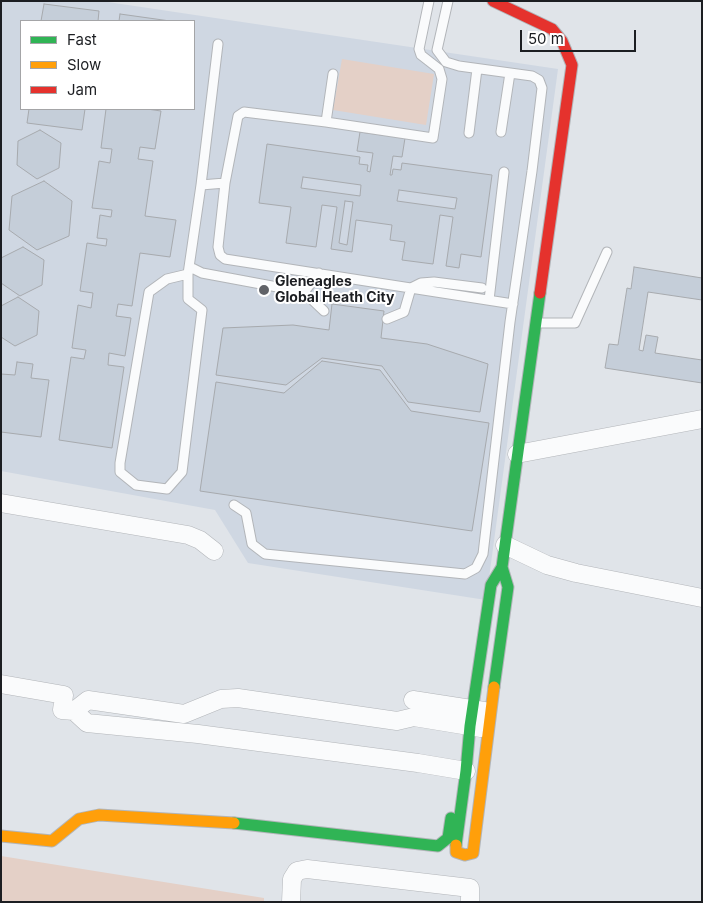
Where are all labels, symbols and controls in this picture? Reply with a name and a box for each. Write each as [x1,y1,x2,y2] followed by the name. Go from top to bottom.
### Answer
[20,20,195,110] legend
[523,20,639,52] scale bar
[528,29,564,48] text: 50 m
[67,30,97,49] text: Fast
[67,55,101,74] text: Slow
[67,80,97,99] text: Jam
[275,274,394,306] place label: Gleneagles Global Heath City
[257,283,271,297] marker: Gleneagles Global Heath City

